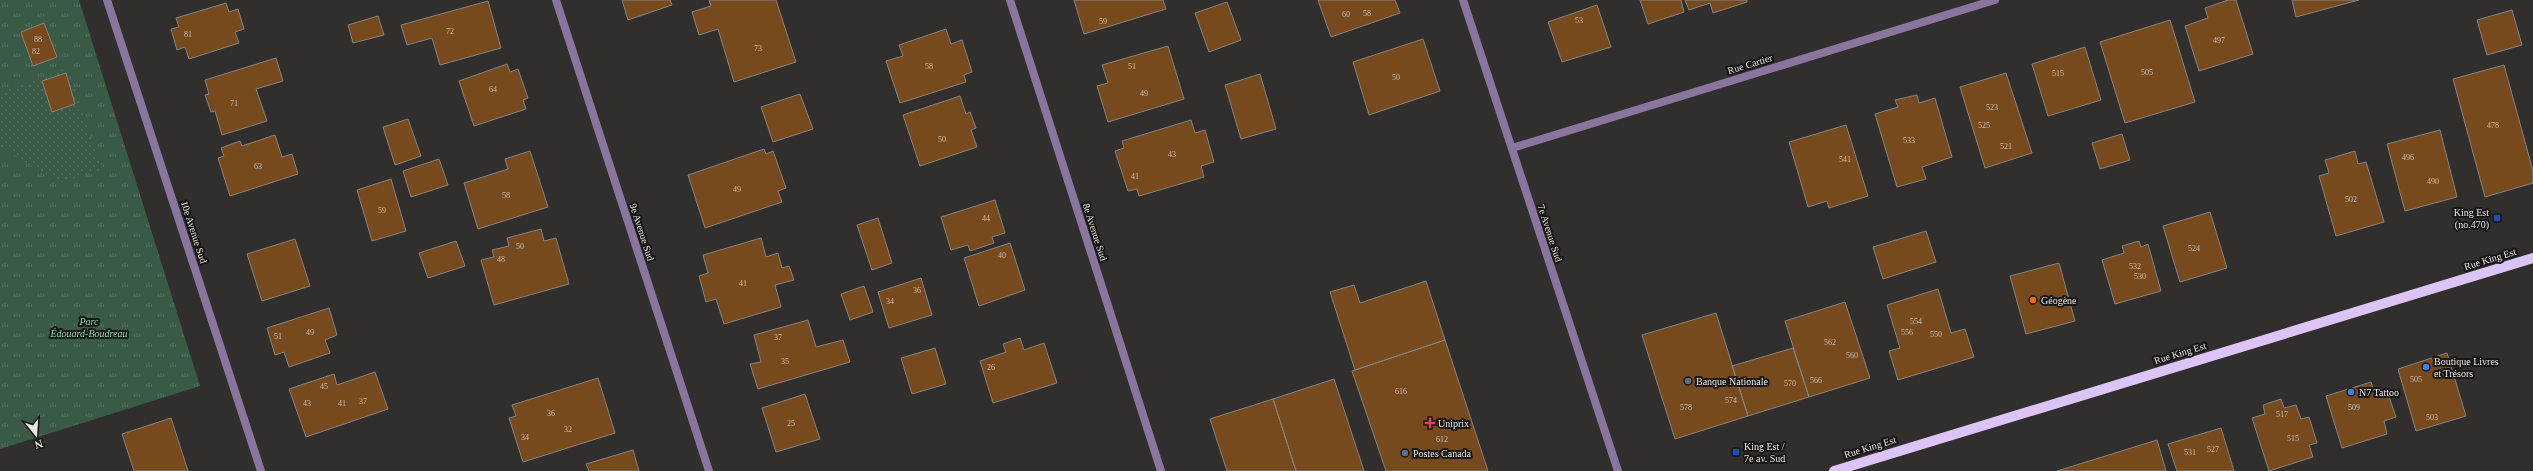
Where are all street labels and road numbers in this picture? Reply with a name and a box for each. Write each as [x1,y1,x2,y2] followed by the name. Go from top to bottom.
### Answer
[1726,52,1774,76] street label: Rue Cartier
[179,199,209,265] street label: 10e Avenue Sud
[628,202,656,262] street label: 9e Avenue Sud
[1081,202,1109,262] street label: 8e Avenue Sud
[1536,203,1564,263] street label: 7e Avenue Sud
[2463,246,2518,272] street label: Rue King Est
[2153,340,2208,366] street label: Rue King Est
[1843,434,1898,460] street label: Rue King Est

